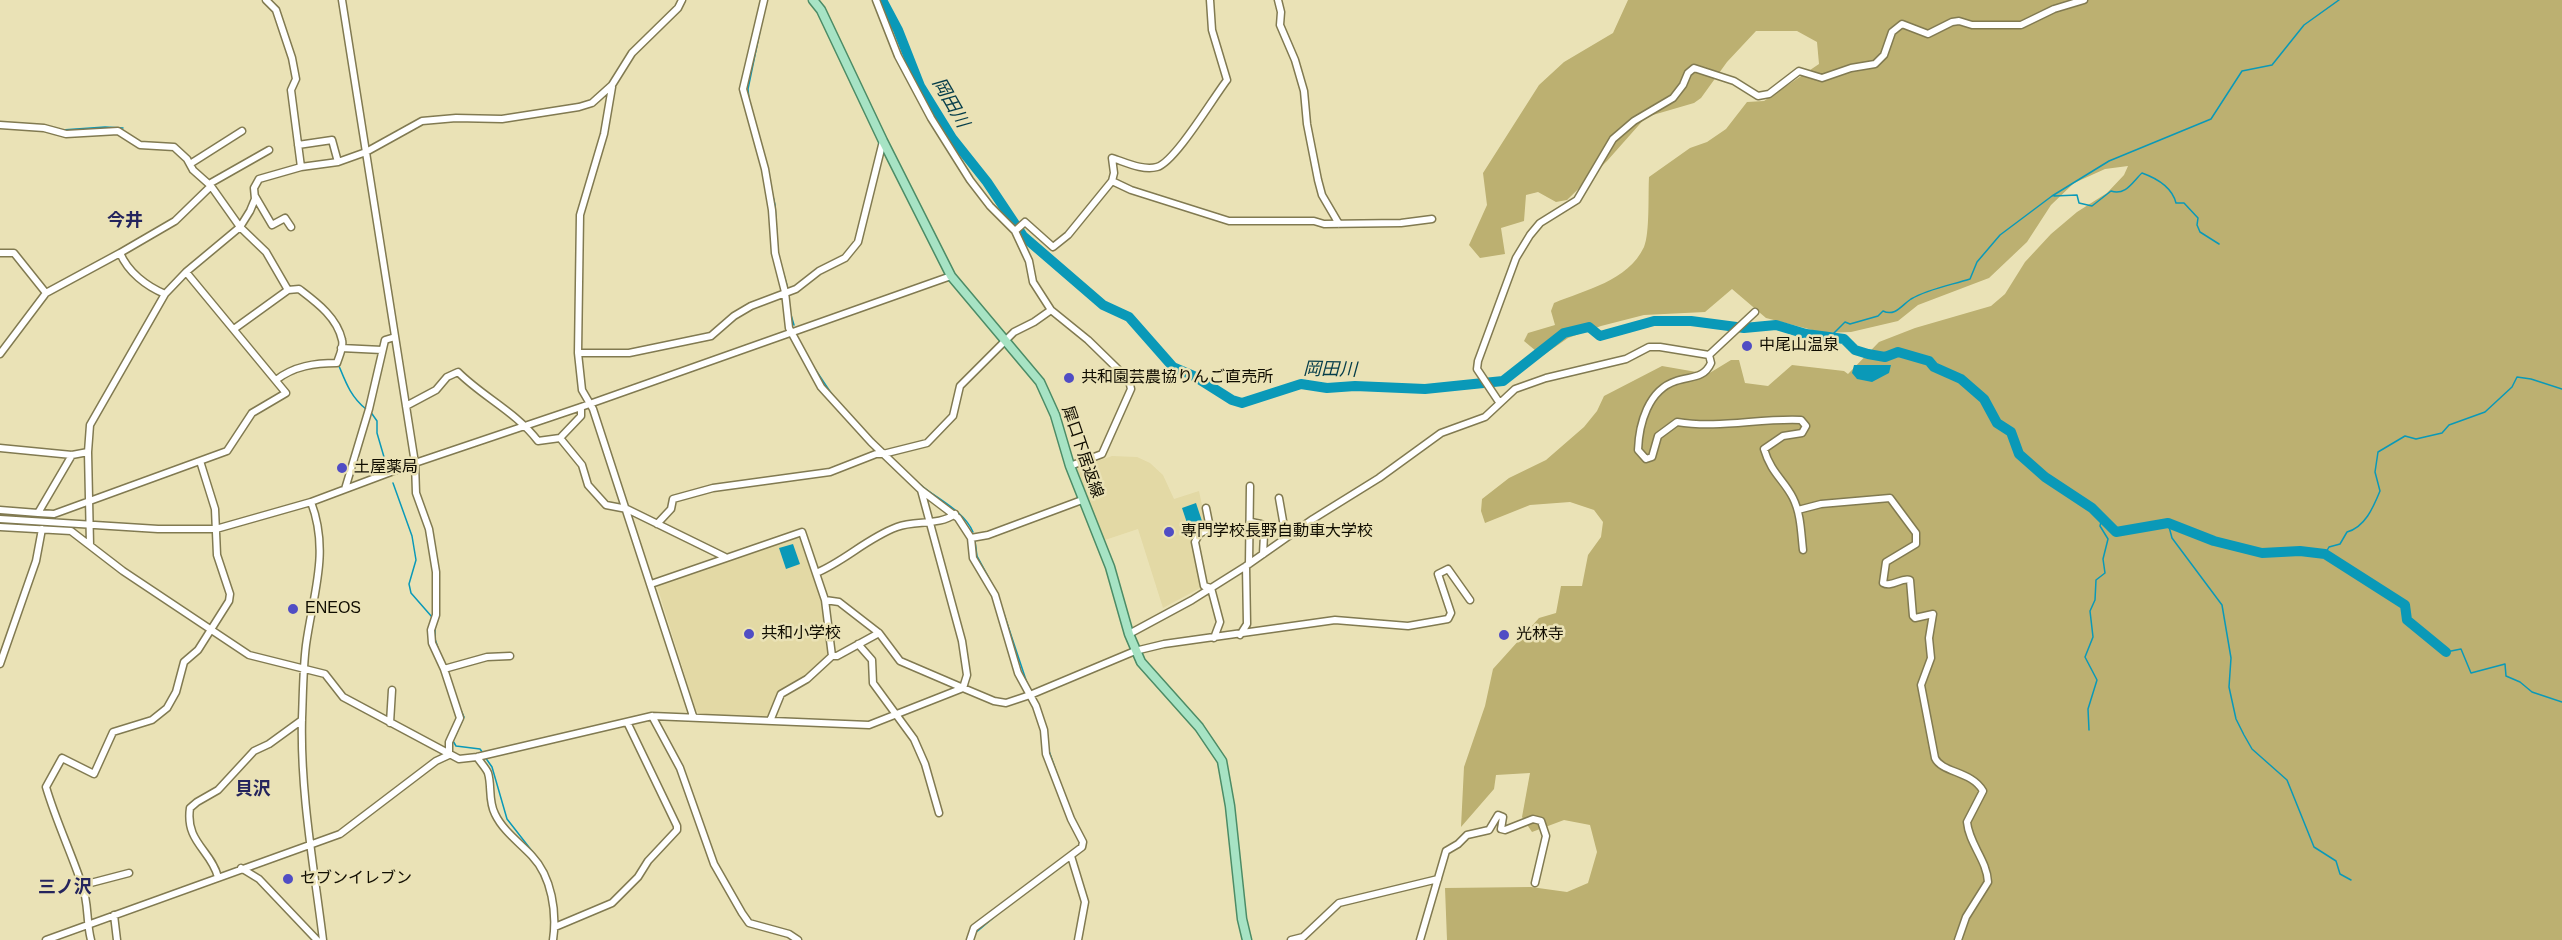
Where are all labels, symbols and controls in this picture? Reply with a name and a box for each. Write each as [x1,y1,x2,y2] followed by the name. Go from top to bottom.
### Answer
[927,74,973,132] water label: 岡田川
[107,210,143,232] district label: 今井
[1759,336,1839,356] place label: 中尾山温泉
[1740,339,1754,353] marker: 中尾山温泉
[1303,359,1357,381] water label: 岡田川
[1081,368,1273,388] place label: 共和園芸農協りんご直売所
[1062,371,1076,385] marker: 共和園芸農協りんご直売所
[1057,403,1107,501] street label: 犀口下居返線
[354,458,418,478] place label: 土屋薬局
[335,461,349,475] marker: 土屋薬局
[1181,522,1373,542] place label: 専門学校長野自動車大学校
[1162,525,1176,539] marker: 専門学校長野自動車大学校
[305,599,361,619] place label: ENEOS
[286,602,300,616] marker: ENEOS
[761,624,841,644] place label: 共和小学校
[1516,625,1564,645] place label: 光林寺
[742,627,756,641] marker: 共和小学校
[1497,628,1511,642] marker: 光林寺
[235,779,271,801] district label: 貝沢
[300,869,412,889] place label: セブンイレブン
[281,872,295,886] marker: セブンイレブン
[38,877,92,899] district label: 三ノ沢

